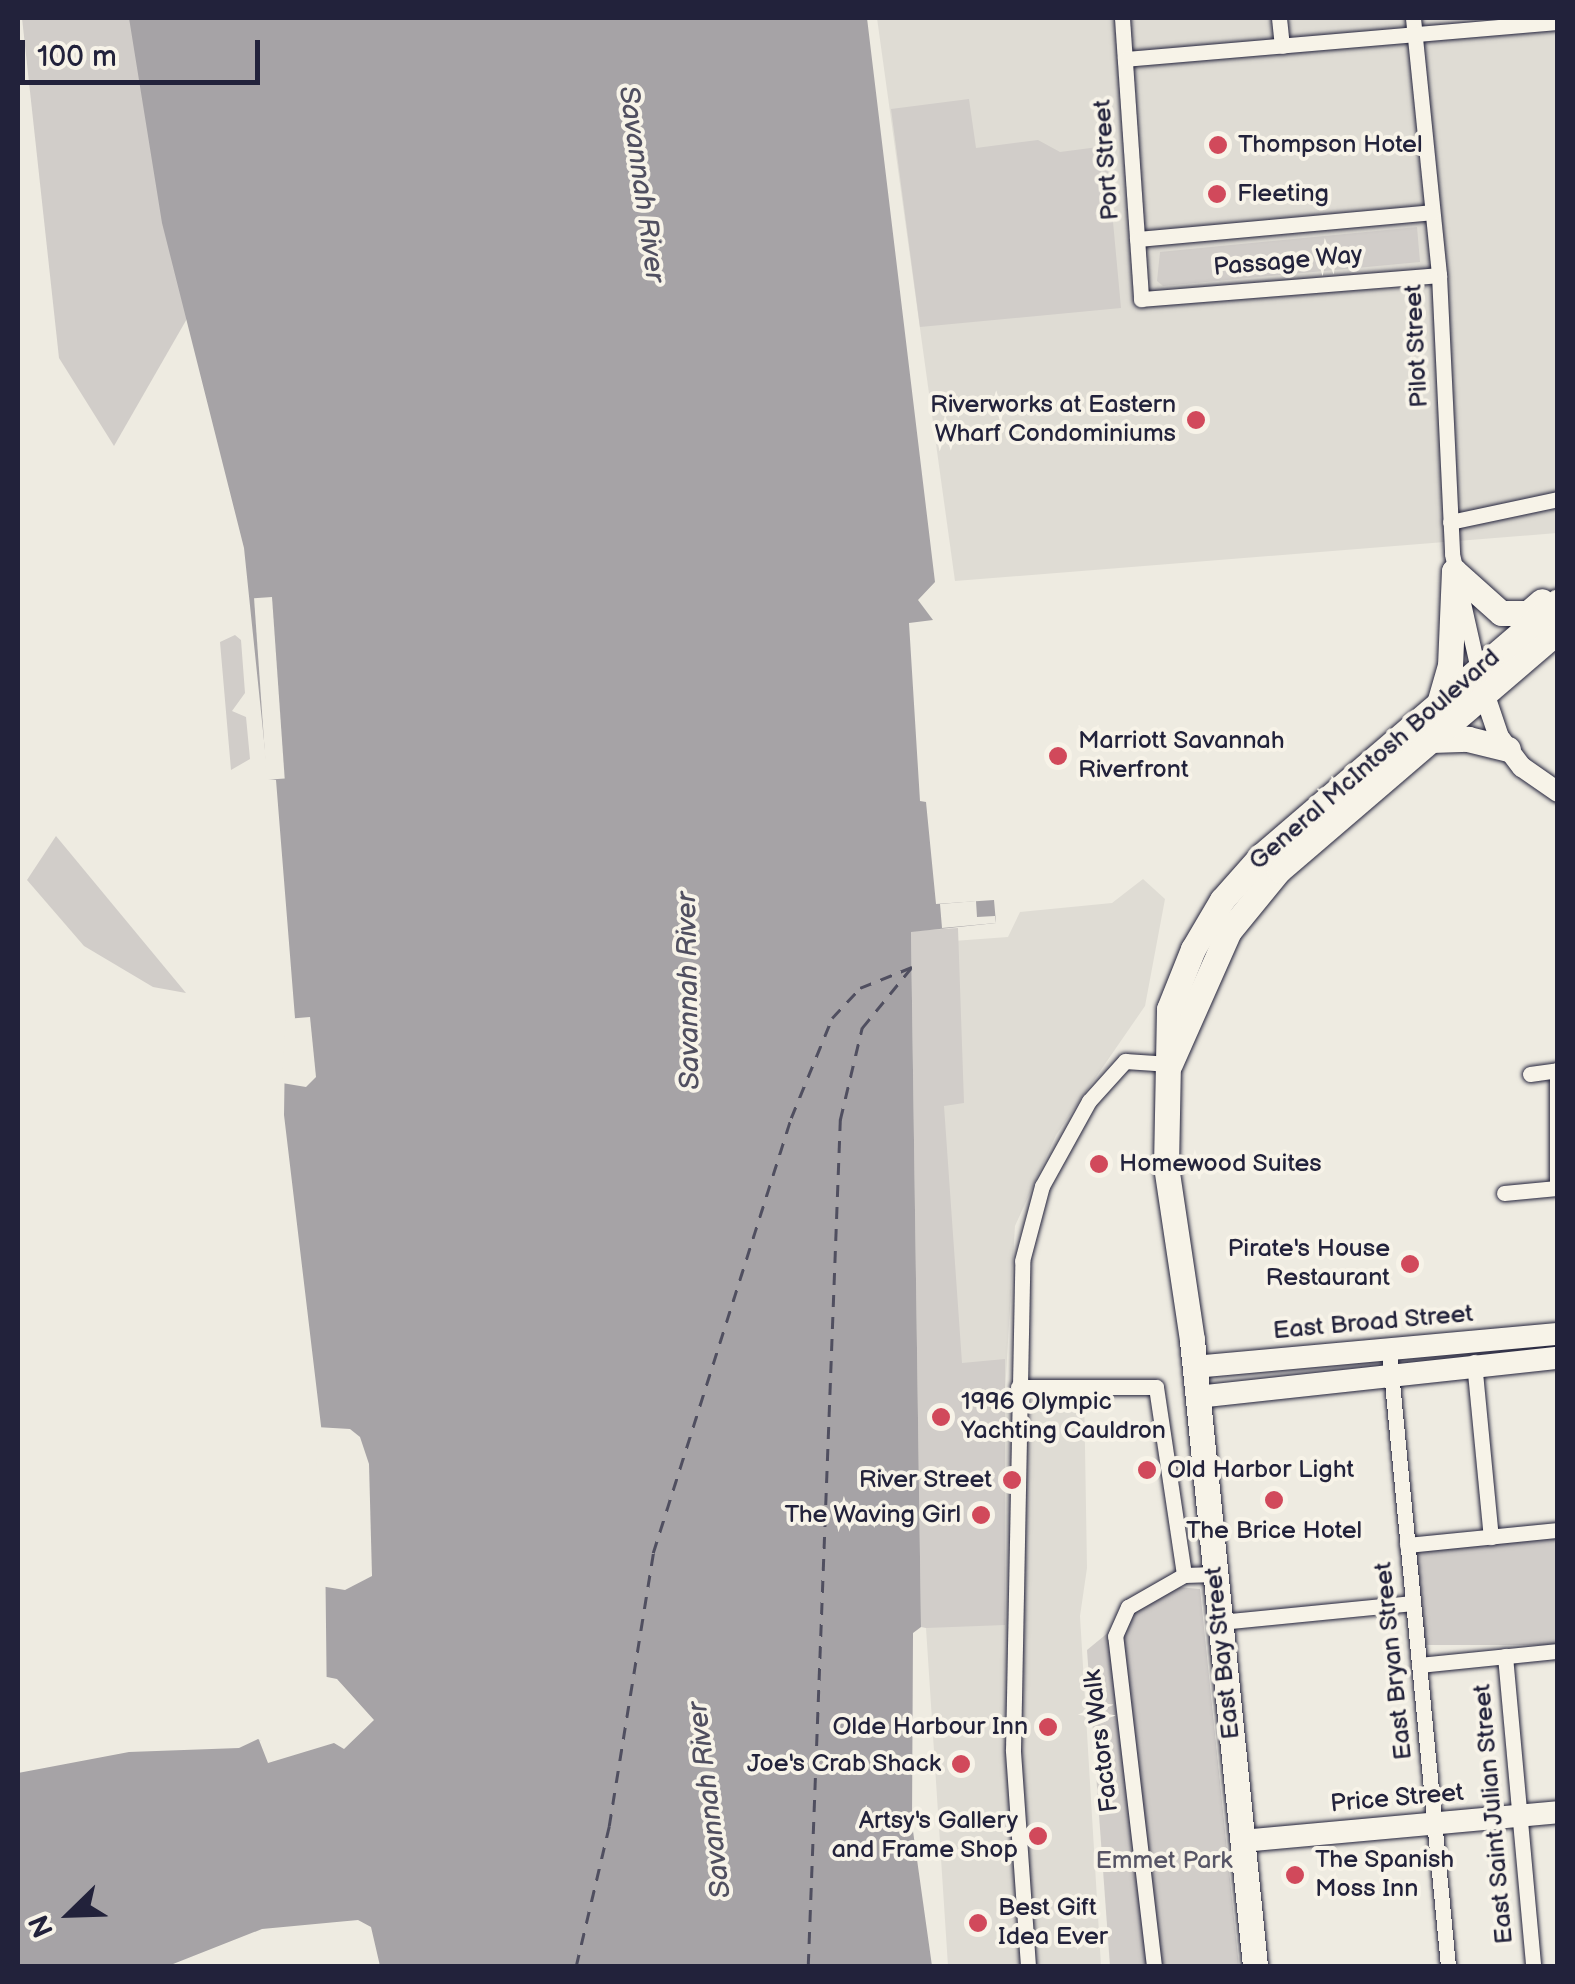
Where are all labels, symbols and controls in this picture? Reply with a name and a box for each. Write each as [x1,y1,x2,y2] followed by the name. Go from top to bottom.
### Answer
[25,20,265,82] scale bar
[37,39,117,75] text: 100 m
[611,84,671,284] water label: Savannah River
[1088,98,1126,222] street label: Port Street
[1238,130,1422,160] place label: Thompson Hotel
[1207,134,1229,156] marker: Thompson Hotel
[1237,179,1329,209] place label: Fleeting
[1206,183,1228,205] marker: Fleeting
[1212,240,1364,284] street label: Passage Way
[1399,283,1435,409] street label: Pilot Street
[930,391,1176,450] place label: Riverworks at Eastern Wharf Condominiums
[1185,409,1207,431] marker: Riverworks at Eastern Wharf Condominiums
[1244,643,1506,877] street label: General McIntosh Boulevard
[1078,727,1285,786] place label: Marriott Savannah Riverfront
[1047,745,1069,767] marker: Marriott Savannah Riverfront
[670,892,708,1090] water label: Savannah River
[1119,1149,1322,1179] place label: Homewood Suites
[1088,1153,1110,1175] marker: Homewood Suites
[1228,1235,1390,1294] place label: Pirate's House Restaurant
[1399,1253,1421,1275] marker: Pirate's House Restaurant
[1272,1299,1474,1347] street label: East Broad Street
[961,1388,1166,1447] place label: 1996 Olympic Yachting Cauldron
[930,1406,952,1428] marker: 1996 Olympic Yachting Cauldron
[1167,1455,1354,1485] place label: Old Harbor Light
[1136,1459,1158,1481] marker: Old Harbor Light
[858,1465,992,1495] place label: River Street
[1001,1469,1023,1491] marker: River Street
[1263,1489,1285,1511] marker: The Brice Hotel
[783,1500,961,1530] place label: The Waving Girl
[970,1504,992,1526] marker: The Waving Girl
[1186,1516,1362,1546] place label: The Brice Hotel
[1369,1560,1419,1762] street label: East Bryan Street
[1199,1564,1247,1742] street label: East Bay Street
[1078,1668,1126,1814] street label: Factors Walk
[1468,1682,1520,1946] street label: East Saint Julian Street
[681,1700,739,1900] water label: Savannah River
[833,1712,1028,1742] place label: Olde Harbour Inn
[1037,1716,1059,1738] marker: Olde Harbour Inn
[746,1749,941,1779] place label: Joe's Crab Shack
[950,1753,972,1775] marker: Joe's Crab Shack
[1329,1778,1465,1820] street label: Price Street
[831,1807,1018,1866] place label: Artsy's Gallery and Frame Shop
[1027,1825,1049,1847] marker: Artsy's Gallery and Frame Shop
[1095,1846,1233,1876] park label: Emmet Park
[1315,1846,1455,1905] place label: The Spanish Moss Inn
[20,1864,120,1964] north arrow
[1284,1864,1306,1886] marker: The Spanish Moss Inn
[998,1894,1108,1953] place label: Best Gift Idea Ever
[23,1910,61,1942] text: N
[967,1912,989,1934] marker: Best Gift Idea Ever

